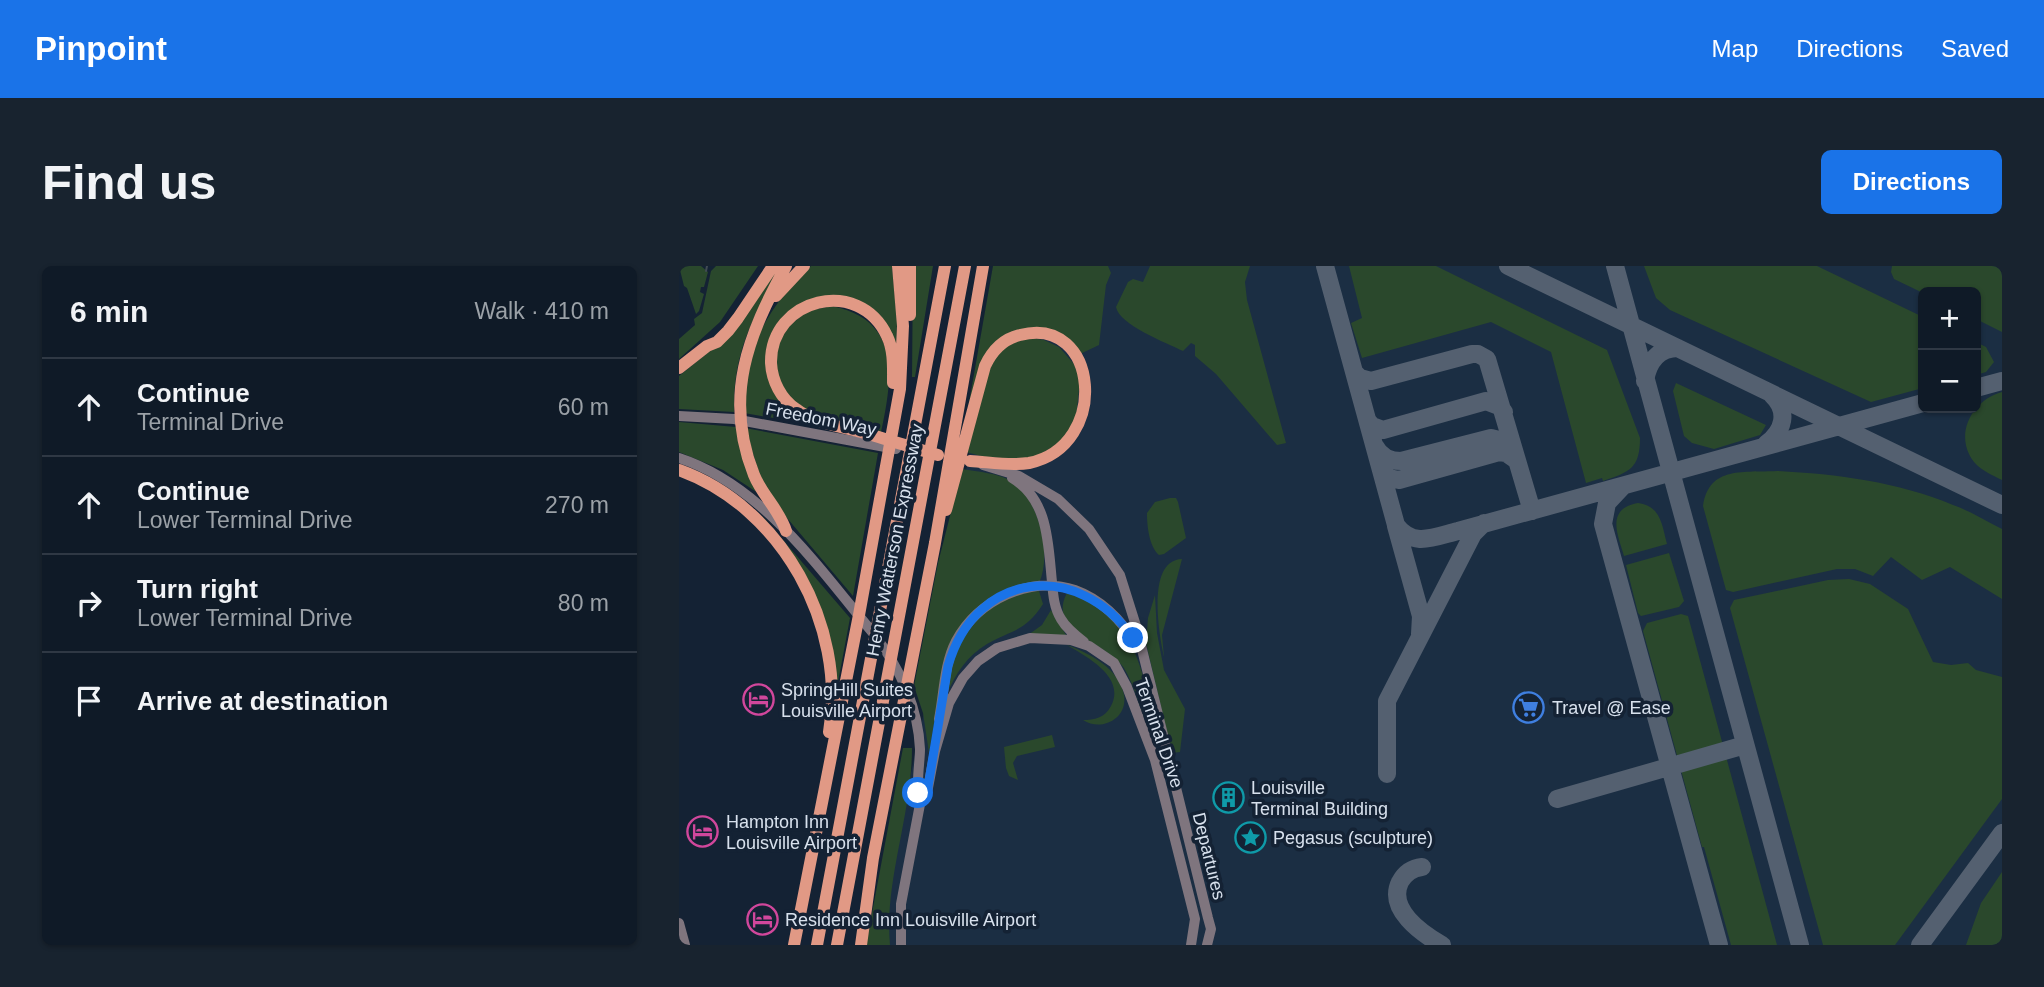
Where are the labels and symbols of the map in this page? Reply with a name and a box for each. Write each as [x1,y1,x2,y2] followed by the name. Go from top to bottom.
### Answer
[764,398,878,440] street label: Freedom Way
[863,422,927,658] street label: Henry Watterson Expressway
[1117,622,1148,653] route end
[1131,675,1187,791] street label: Terminal Drive
[781,680,913,721] place label: SpringHill Suites Louisville Airport
[741,683,775,717] hotel icon: SpringHill Suites Louisville Airport
[1512,691,1546,725] supermarket icon: Travel @ Ease
[1552,698,1671,718] place label: Travel @ Ease
[902,777,933,808] route start
[1251,778,1388,819] place label: Louisville Terminal Building
[1211,781,1245,815] building icon: Louisville Terminal Building
[1189,810,1229,902] street label: Departures
[726,812,857,853] place label: Hampton Inn Louisville Airport
[686,815,720,849] hotel icon: Hampton Inn Louisville Airport
[1233,821,1267,855] place icon: Pegasus (sculpture)
[1273,828,1433,848] place label: Pegasus (sculpture)
[745,903,779,937] hotel icon: Residence Inn Louisville Airport
[785,910,1036,930] place label: Residence Inn Louisville Airport

